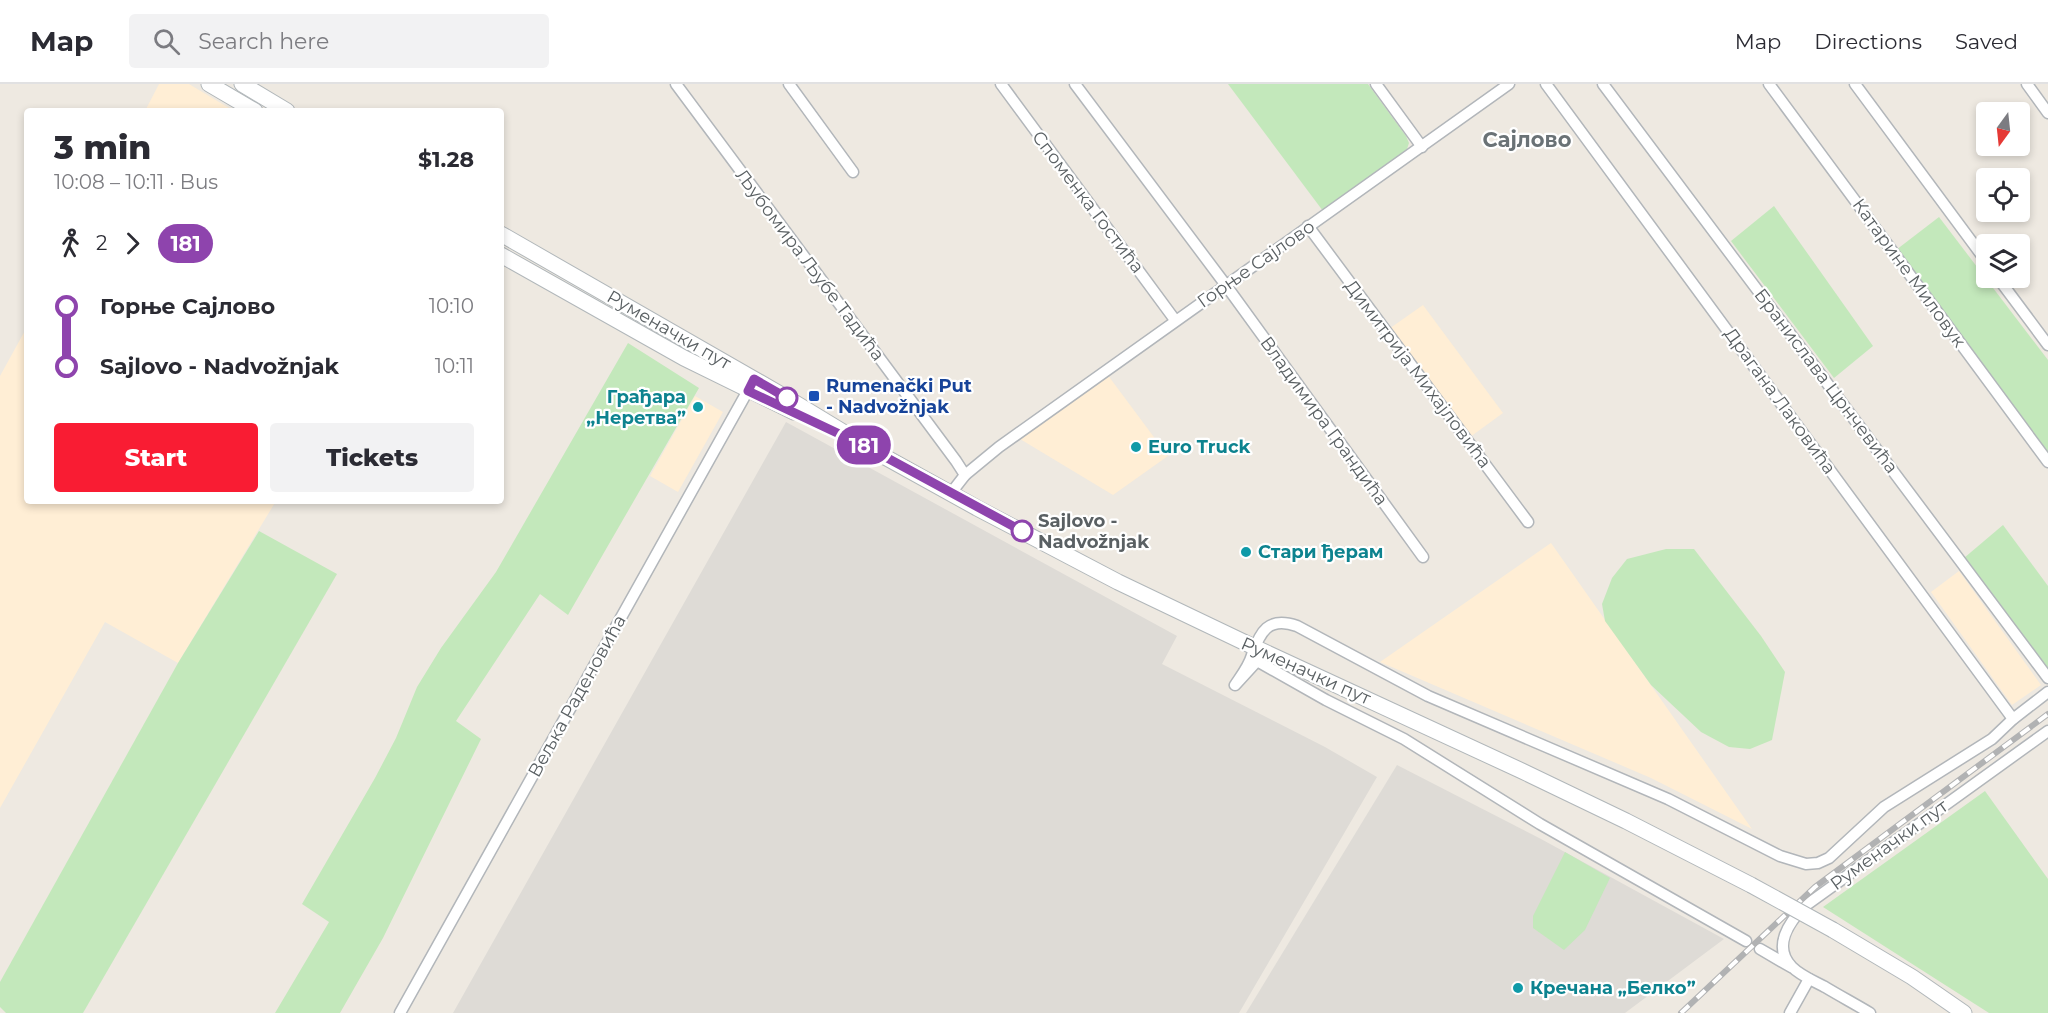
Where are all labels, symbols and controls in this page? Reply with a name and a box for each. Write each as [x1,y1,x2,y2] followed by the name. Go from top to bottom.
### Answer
[129,14,549,68] search box
[30,24,93,58] text: Map
[150,25,183,58] icon: search
[198,28,329,55] text: Search here
[1735,29,1781,54] text: Map
[1814,29,1922,54] text: Directions
[1955,29,2018,54] text: Saved
[1976,102,2030,156] north arrow
[1976,102,2030,288] map controls
[54,127,151,167] text: 3 min
[1027,127,1149,277] street label: Споменка Гостића
[1483,127,1572,152] district label: Сајлово
[418,146,474,173] text: $1.28
[731,165,889,365] street label: Љубомира Љубе Тадића
[1976,168,2030,222] button: locate
[54,170,218,194] text: 10:08 – 10:11 · Bus
[1848,194,1971,352] street label: Катарине Миловук
[1193,215,1319,313] street label: Горње Сајлово
[54,227,87,260] icon: walk
[116,227,149,260] icon: forward
[96,231,107,255] text: 2
[170,231,201,256] text: 181
[1976,234,2030,288] button: layers
[1340,276,1496,472] street label: Димитрија Михајловића
[1749,284,1903,478] street label: Бранислава Црнчевића
[603,286,735,375] street label: Руменачки пут
[100,293,275,320] text: Горње Сајлово
[429,294,474,318] text: 10:10
[1719,324,1841,478] street label: Драгана Лаковића
[1255,332,1393,510] street label: Владимира Грандића
[100,353,339,380] text: Sajlovo - Nadvožnjak
[435,354,474,378] text: 10:11
[826,375,972,418] place label: Rumenački Put - Nadvožnjak
[586,386,686,429] place label: Грађара „Неретва”
[776,387,798,409] unlabelled marker
[807,389,821,403] marker: Rumenački Put - Nadvožnjak
[691,400,705,414] marker: Грађара „Неретва”
[54,423,258,492] button: Start
[270,423,474,492] button: Tickets
[830,426,898,464] line badge: 181
[849,433,879,458] text: 181
[1148,436,1250,458] place label: Euro Truck
[1129,440,1143,454] marker: Euro Truck
[1038,510,1149,553] place label: Sajlovo - Nadvožnjak
[1011,520,1033,542] marker: Sajlovo - Nadvožnjak
[1258,541,1383,563] place label: Стари ђерам
[1239,545,1253,559] marker: Стари ђерам
[523,611,631,781] street label: Вељка Раденовића
[1238,633,1375,710] street label: Руменачки пут
[1826,795,1952,895] street label: Руменачки пут
[1530,977,1696,999] place label: Кречана „Белко”
[1511,981,1525,995] marker: Кречана „Белко”

